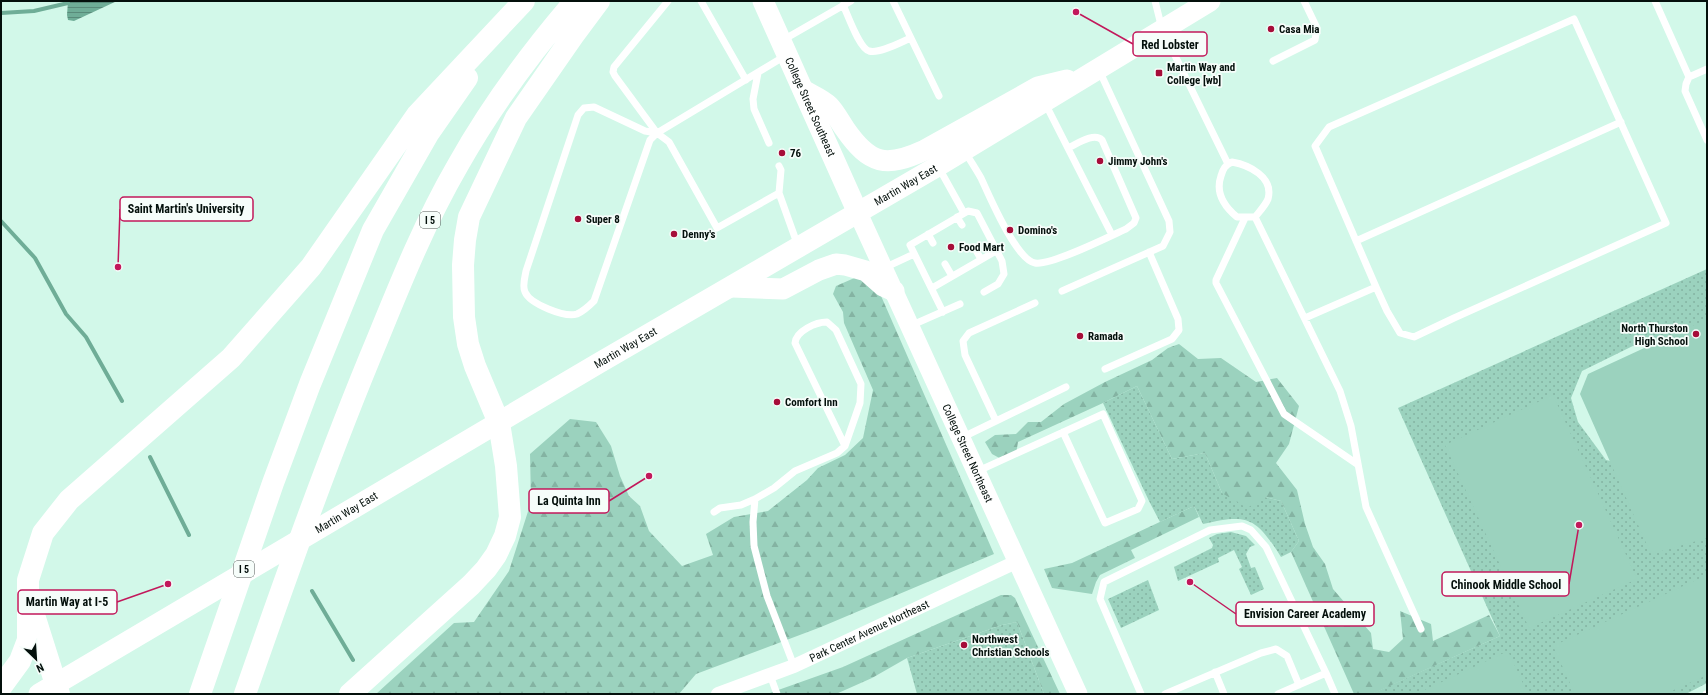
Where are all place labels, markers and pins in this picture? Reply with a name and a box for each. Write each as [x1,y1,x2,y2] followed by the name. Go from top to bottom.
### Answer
[1279,23,1319,36] place label: Casa Mia
[1266,24,1276,34] marker: Casa Mia
[1133,32,1207,56] callout: Red Lobster
[1167,61,1235,87] place label: Martin Way and College [wb]
[1154,68,1164,78] marker: Martin Way and College [wb]
[790,147,802,160] place label: 76
[777,148,787,158] marker: 76
[1108,155,1167,168] place label: Jimmy John's
[1095,156,1105,166] marker: Jimmy John's
[120,197,253,221] callout: Saint Martin's University
[586,213,620,226] place label: Super 8
[573,214,583,224] marker: Super 8
[1018,224,1057,237] place label: Domino's
[1005,225,1015,235] marker: Domino's
[682,228,716,241] place label: Denny's
[669,229,679,239] marker: Denny's
[959,241,1004,254] place label: Food Mart
[946,242,956,252] marker: Food Mart
[1621,322,1688,348] place label: North Thurston High School
[1691,329,1701,339] marker: North Thurston High School
[1088,330,1123,343] place label: Ramada
[1075,331,1085,341] marker: Ramada
[785,396,838,409] place label: Comfort Inn
[772,397,782,407] marker: Comfort Inn
[529,489,609,513] callout: La Quinta Inn
[1442,572,1569,596] callout: Chinook Middle School
[18,590,117,614] callout: Martin Way at I-5
[1236,602,1374,626] callout: Envision Career Academy
[972,633,1050,659] place label: Northwest Christian Schools
[959,640,969,650] marker: Northwest Christian Schools

